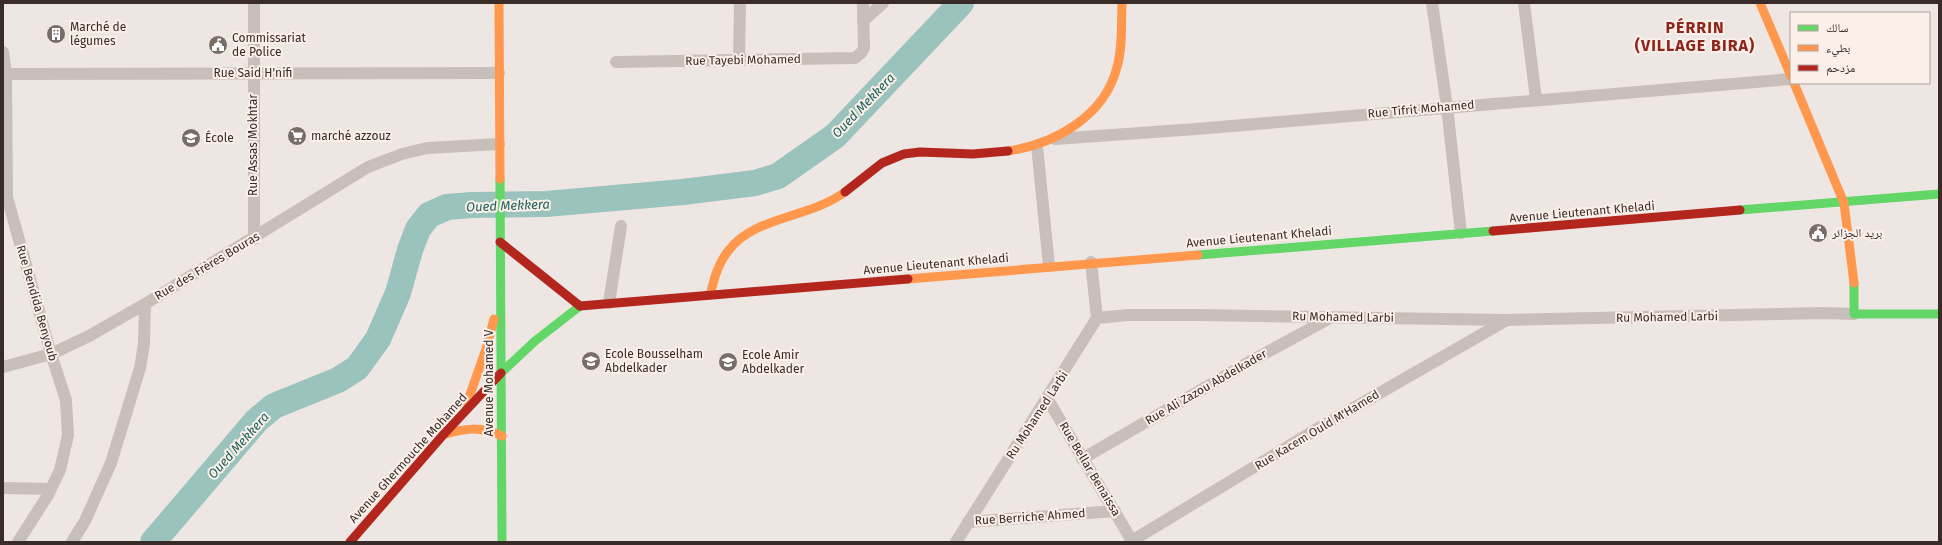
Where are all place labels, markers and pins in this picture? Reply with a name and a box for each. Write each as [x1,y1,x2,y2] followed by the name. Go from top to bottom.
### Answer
[70,20,126,48] place label: Marché de légumes
[45,23,67,45] building icon: Marché de légumes
[232,31,306,59] place label: Commissariat de Police
[207,34,229,56] public building icon: Commissariat de Police
[286,125,308,147] supermarket icon: marché azzouz
[180,127,202,149] school or university icon: École
[311,129,391,143] place label: marché azzouz
[205,130,234,145] place label: École
[1807,222,1829,244] public building icon: بريد الجزائر
[1831,226,1882,240] place label: بريد الجزائر
[605,347,703,375] place label: Ecole Bousselham Abdelkader
[742,348,804,376] place label: Ecole Amir Abdelkader
[580,350,602,372] school or university icon: Ecole Bousselham Abdelkader
[717,351,739,373] school or university icon: Ecole Amir Abdelkader

